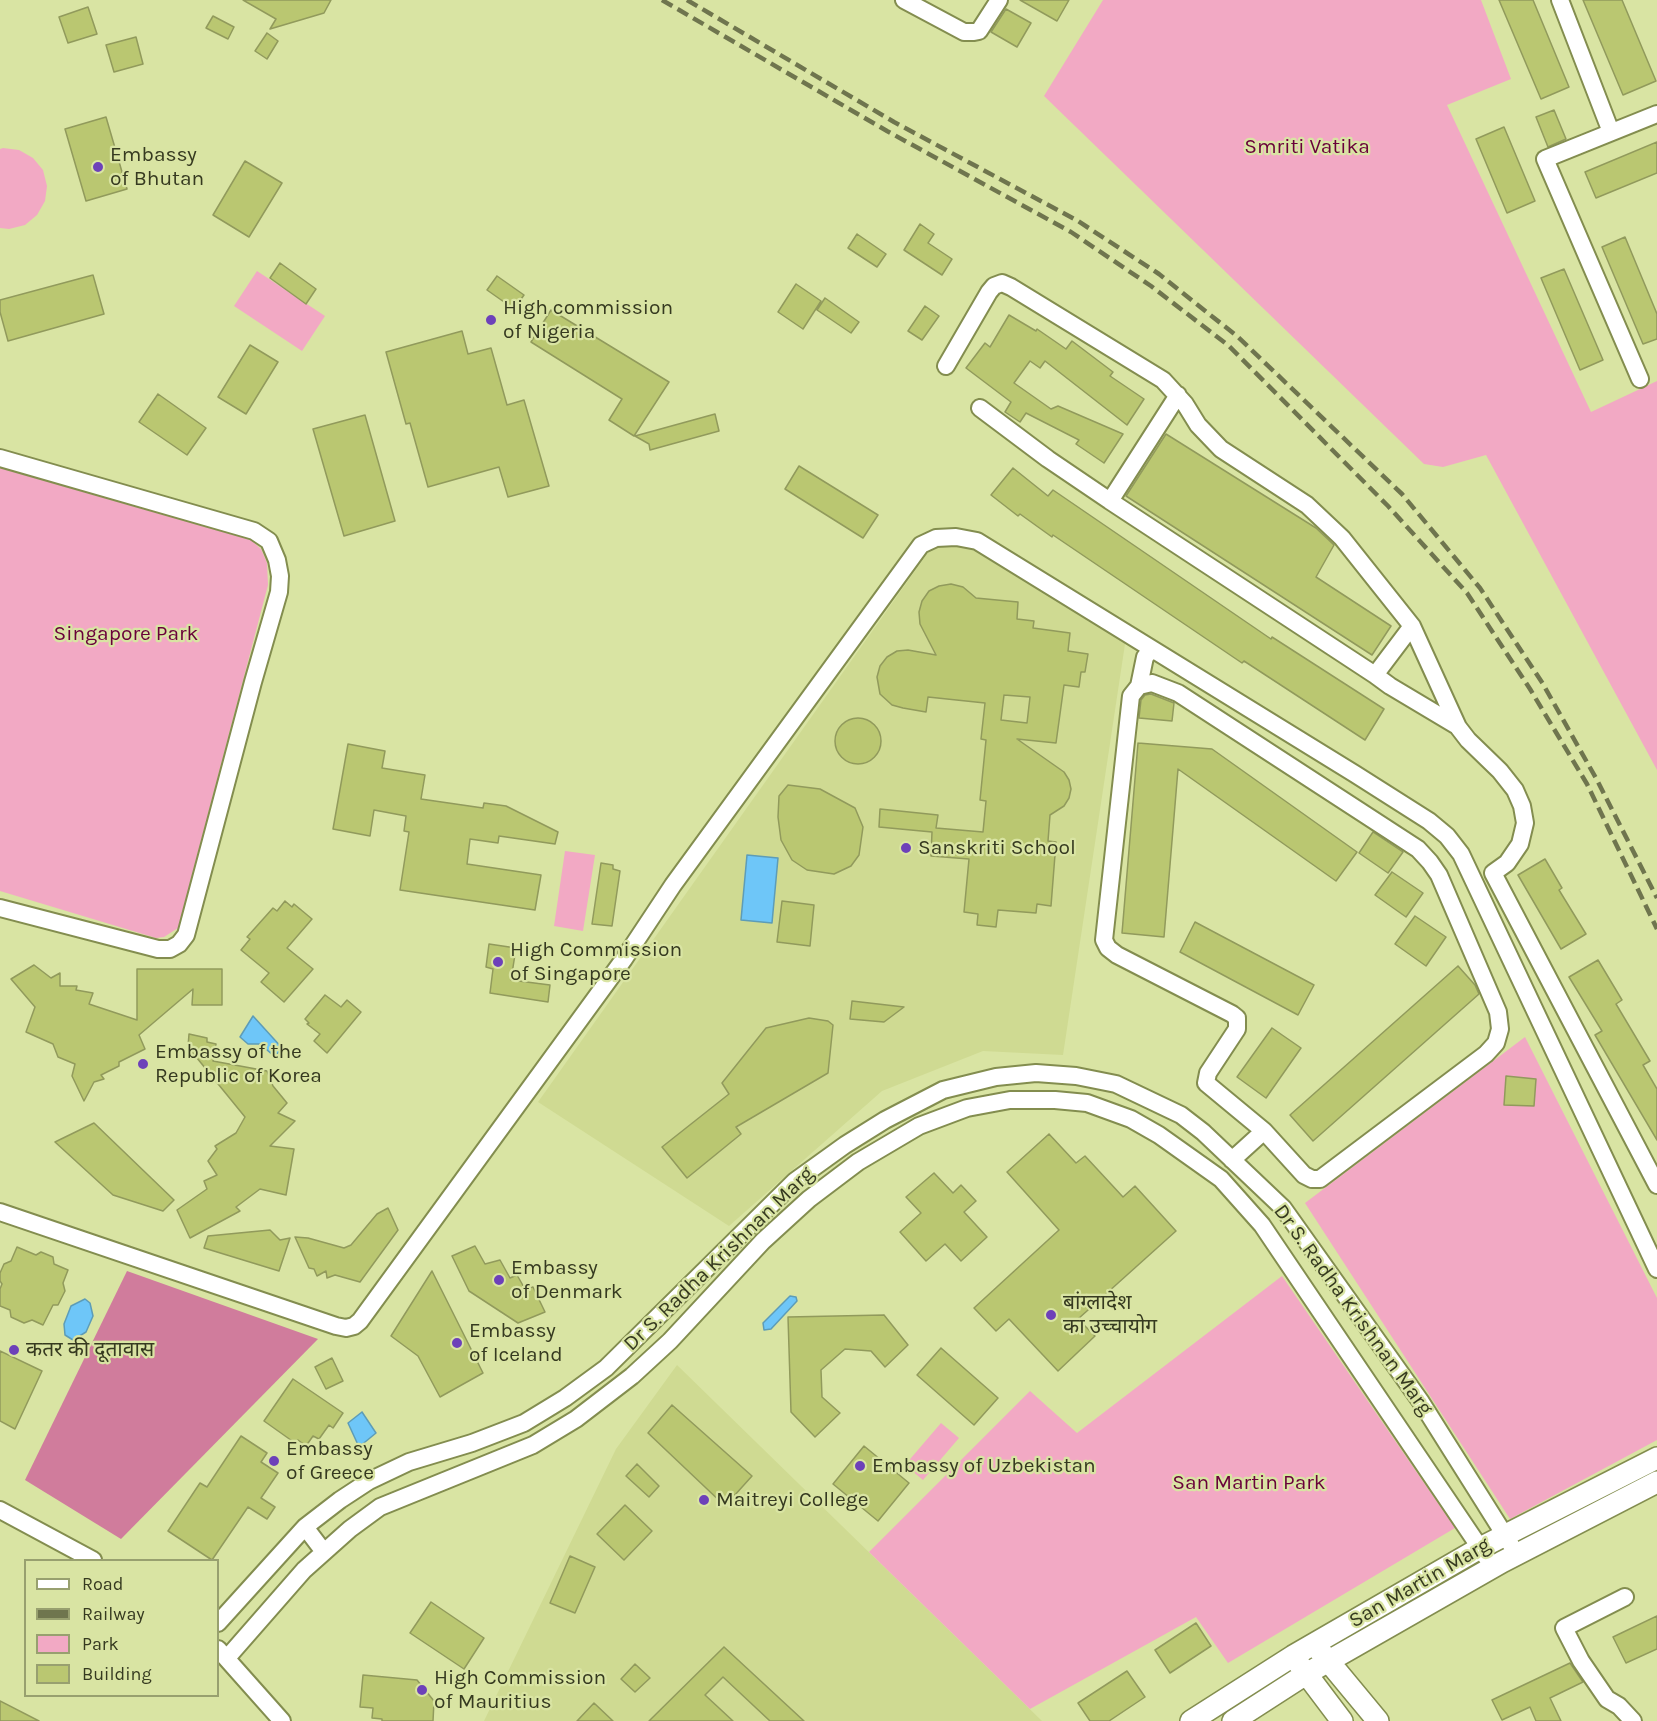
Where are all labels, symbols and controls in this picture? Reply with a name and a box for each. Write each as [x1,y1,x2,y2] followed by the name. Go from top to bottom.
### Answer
[1244,134,1370,160] park label: Smriti Vatika
[110,142,204,192] place label: Embassy of Bhutan
[91,160,105,174] marker: Embassy of Bhutan
[503,295,673,345] place label: High commission of Nigeria
[484,313,498,327] marker: High commission of Nigeria
[54,621,198,647] park label: Singapore Park
[918,835,1076,861] place label: Sanskriti School
[899,841,913,855] marker: Sanskriti School
[510,937,682,987] place label: High Commission of Singapore
[491,955,505,969] marker: High Commission of Singapore
[155,1039,322,1089] place label: Embassy of the Republic of Korea
[136,1057,150,1071] marker: Embassy of the Republic of Korea
[619,1161,819,1357] street label: Dr S. Radha Krishnan Marg
[1268,1200,1438,1420] street label: Dr S. Radha Krishnan Marg
[511,1255,623,1305] place label: Embassy of Denmark
[492,1273,506,1287] marker: Embassy of Denmark
[1063,1290,1157,1340] place label: बांग्लादेश का उच्चायोग
[1044,1308,1058,1322] marker: बांग्लादेश का उच्चायोग
[469,1318,563,1368] place label: Embassy of Iceland
[450,1336,464,1350] marker: Embassy of Iceland
[26,1337,154,1363] place label: कतर की दूतावास
[7,1343,21,1357] marker: कतर की दूतावास
[286,1436,374,1486] place label: Embassy of Greece
[872,1453,1096,1479] place label: Embassy of Uzbekistan
[267,1454,281,1468] marker: Embassy of Greece
[853,1459,867,1473] marker: Embassy of Uzbekistan
[1172,1470,1326,1496] park label: San Martin Park
[716,1487,868,1513] place label: Maitreyi College
[697,1493,711,1507] marker: Maitreyi College
[1345,1532,1495,1634] street label: San Martin Marg
[24,1559,219,1697] legend
[82,1573,123,1595] text: Road
[82,1603,145,1625] text: Railway
[82,1633,119,1655] text: Park
[82,1663,152,1685] text: Building
[434,1665,606,1715] place label: High Commission of Mauritius
[415,1683,429,1697] marker: High Commission of Mauritius

